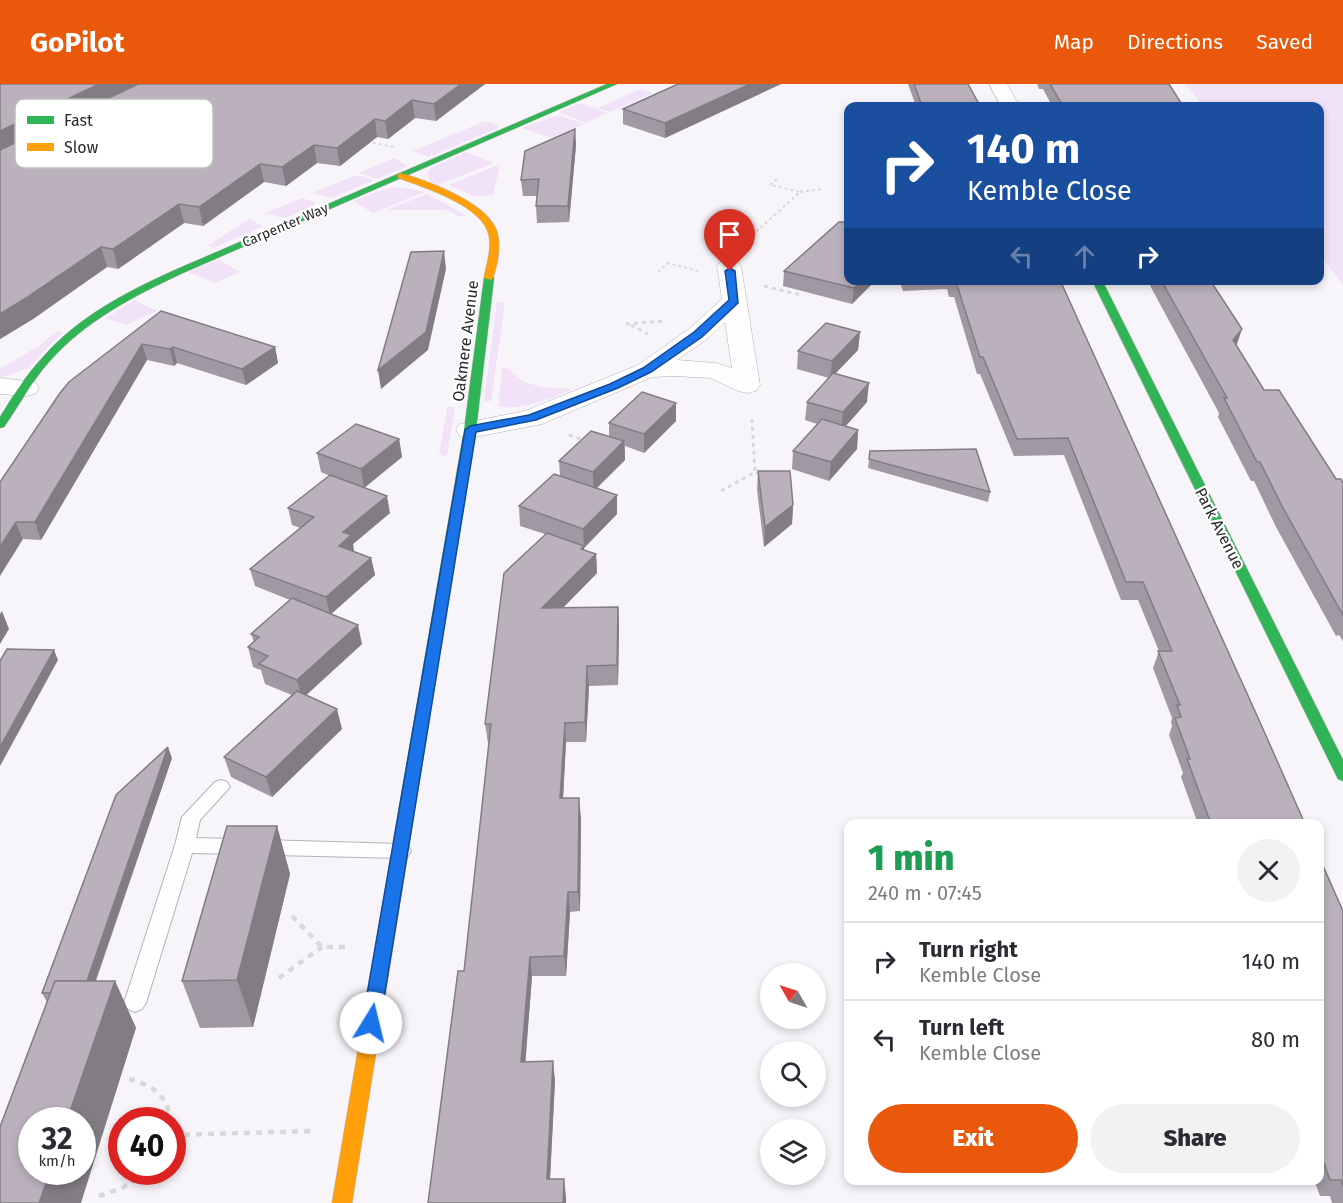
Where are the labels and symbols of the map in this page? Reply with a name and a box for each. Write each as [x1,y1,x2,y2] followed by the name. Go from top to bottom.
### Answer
[15,99,213,168] legend
[64,111,93,130] text: Fast
[64,138,99,157] text: Slow
[240,200,331,251] street label: Carpenter Way
[704,209,755,271] pin
[449,279,482,403] street label: Oakmere Avenue
[1191,484,1248,572] street label: Park Avenue
[760,963,826,1029] north arrow
[339,991,403,1055] position arrow
[108,1107,186,1185] speed limit sign: 40

